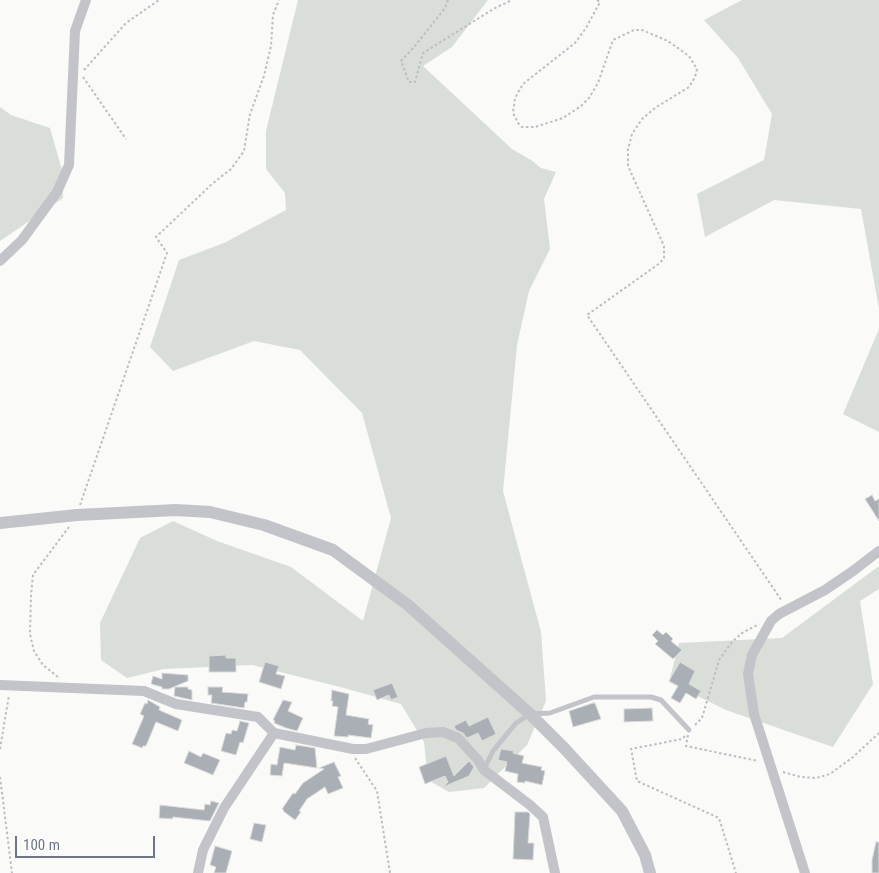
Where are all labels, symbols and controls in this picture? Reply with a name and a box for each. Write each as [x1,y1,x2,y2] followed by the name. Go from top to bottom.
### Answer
[18,826,158,858] scale bar
[23,836,60,854] text: 100 m

